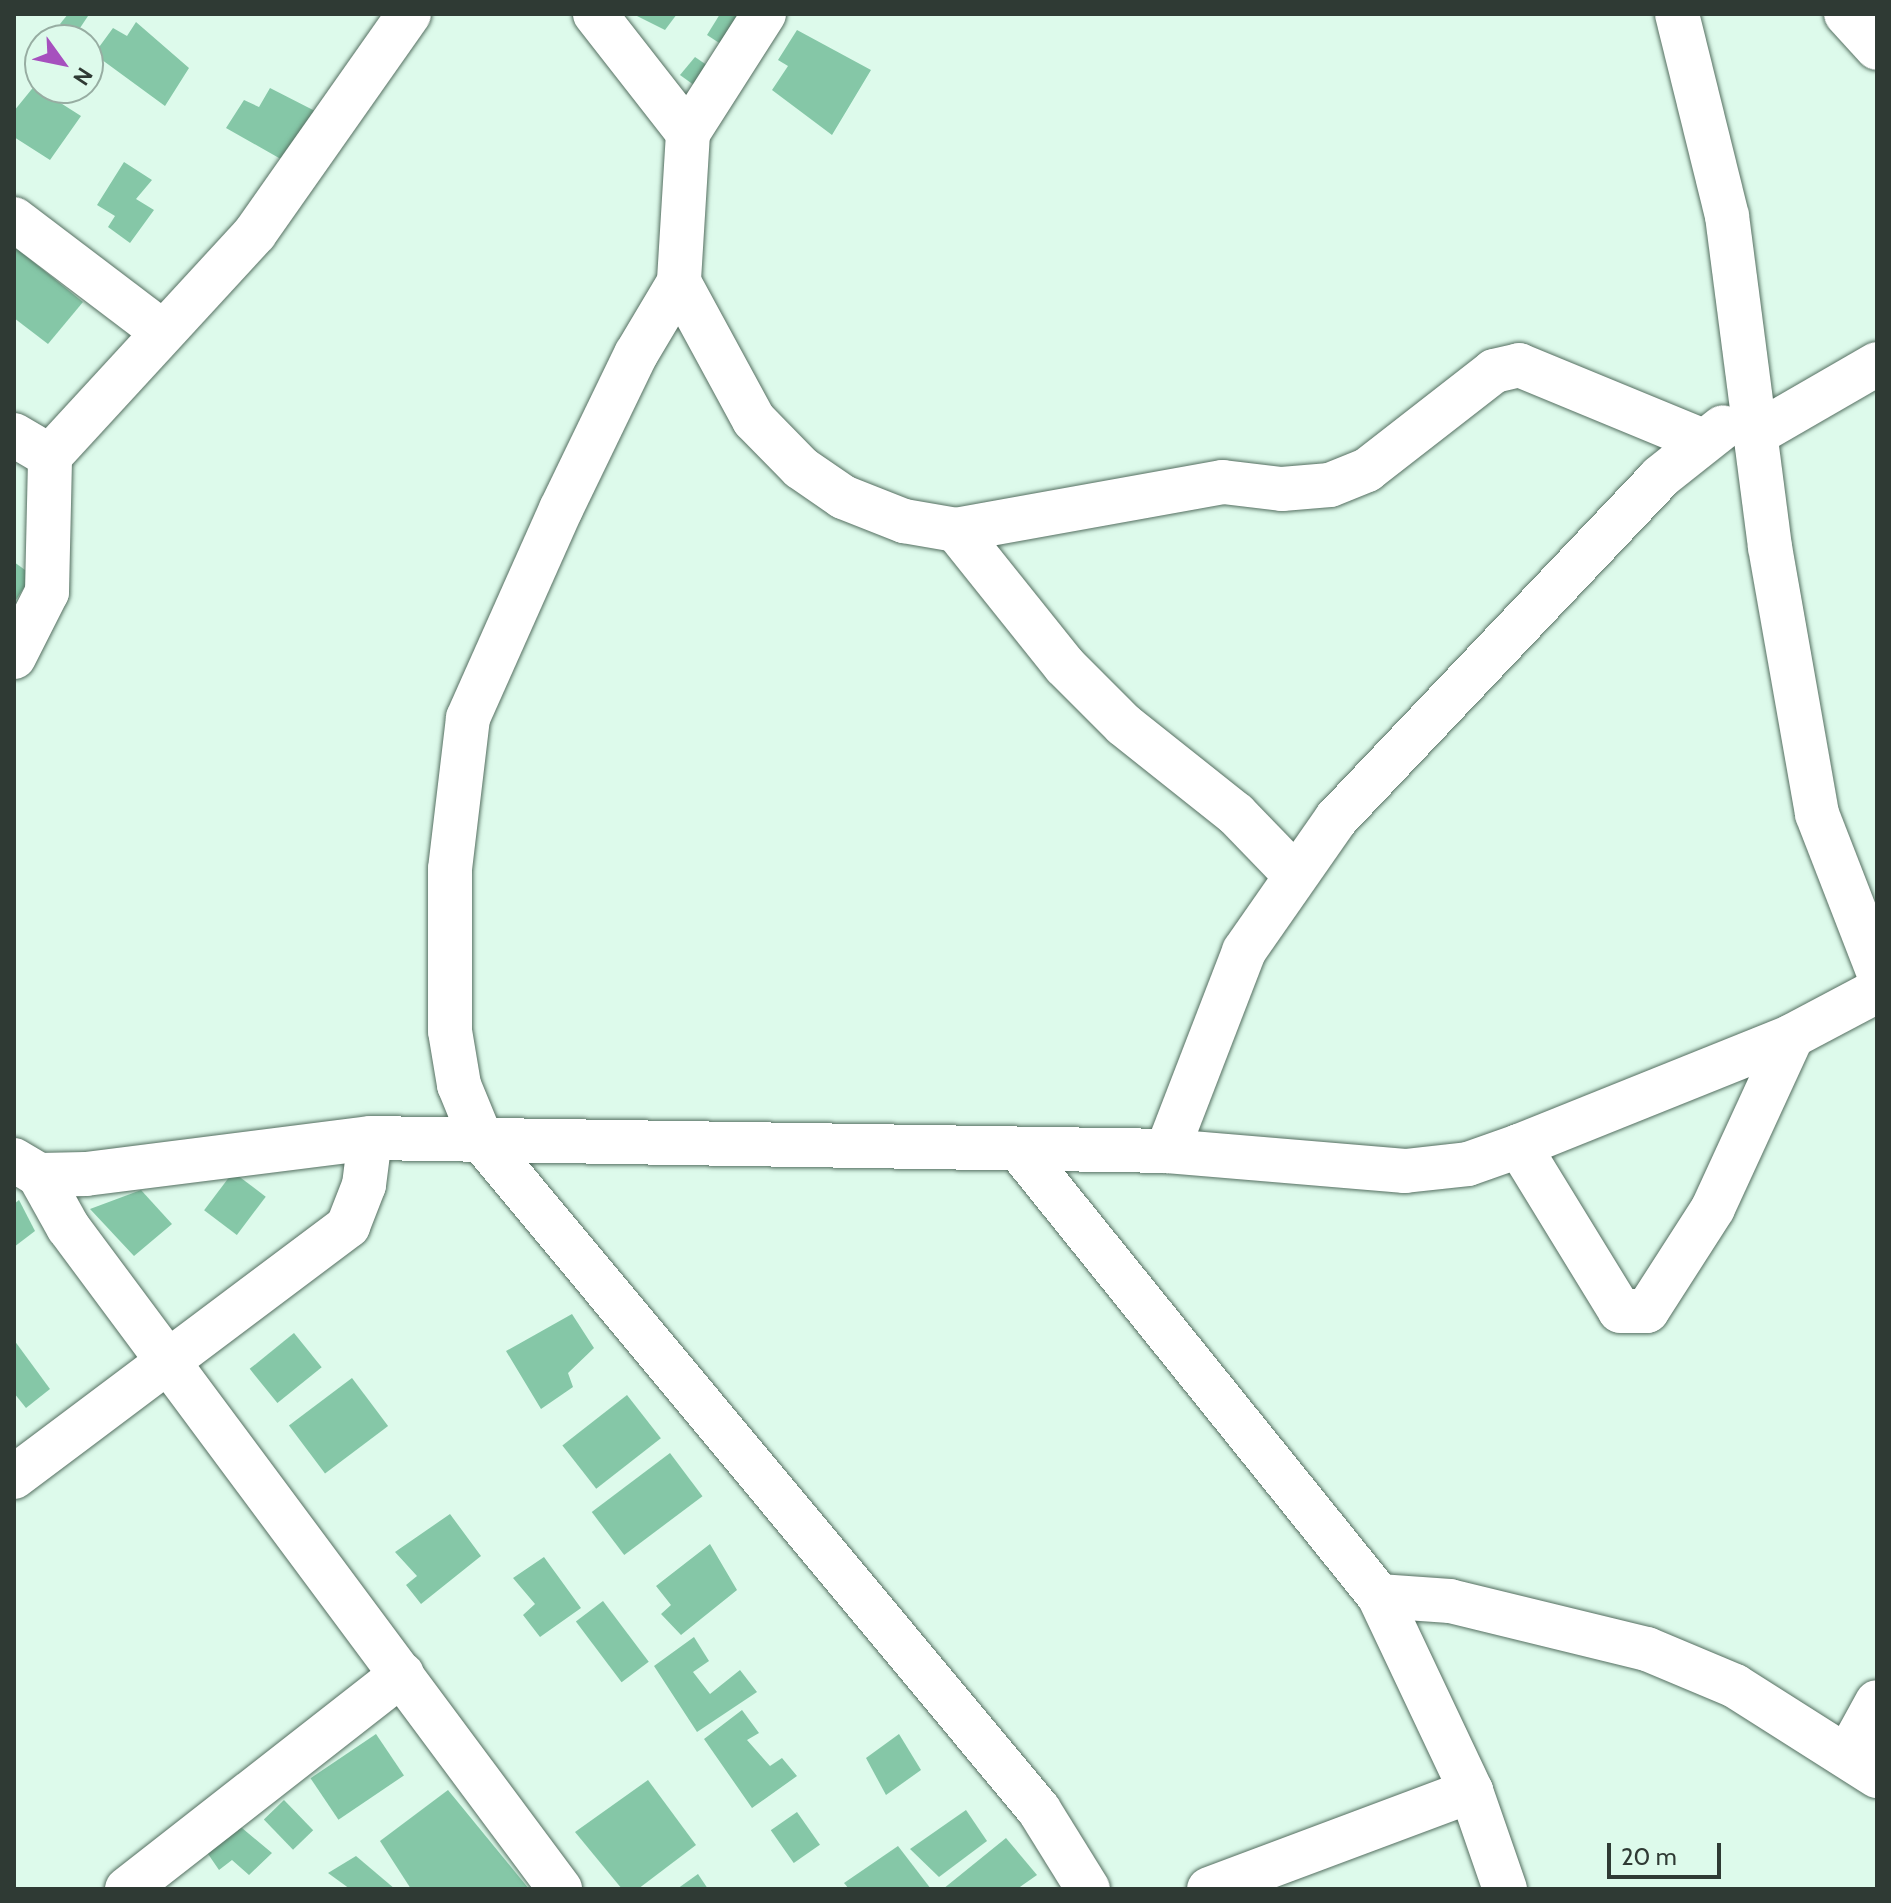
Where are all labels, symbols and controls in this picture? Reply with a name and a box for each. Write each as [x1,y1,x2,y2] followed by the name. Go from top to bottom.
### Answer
[24,24,104,104] north arrow
[67,62,98,90] text: N
[1611,1827,1725,1877] scale bar
[1621,1842,1677,1871] text: 20 m

